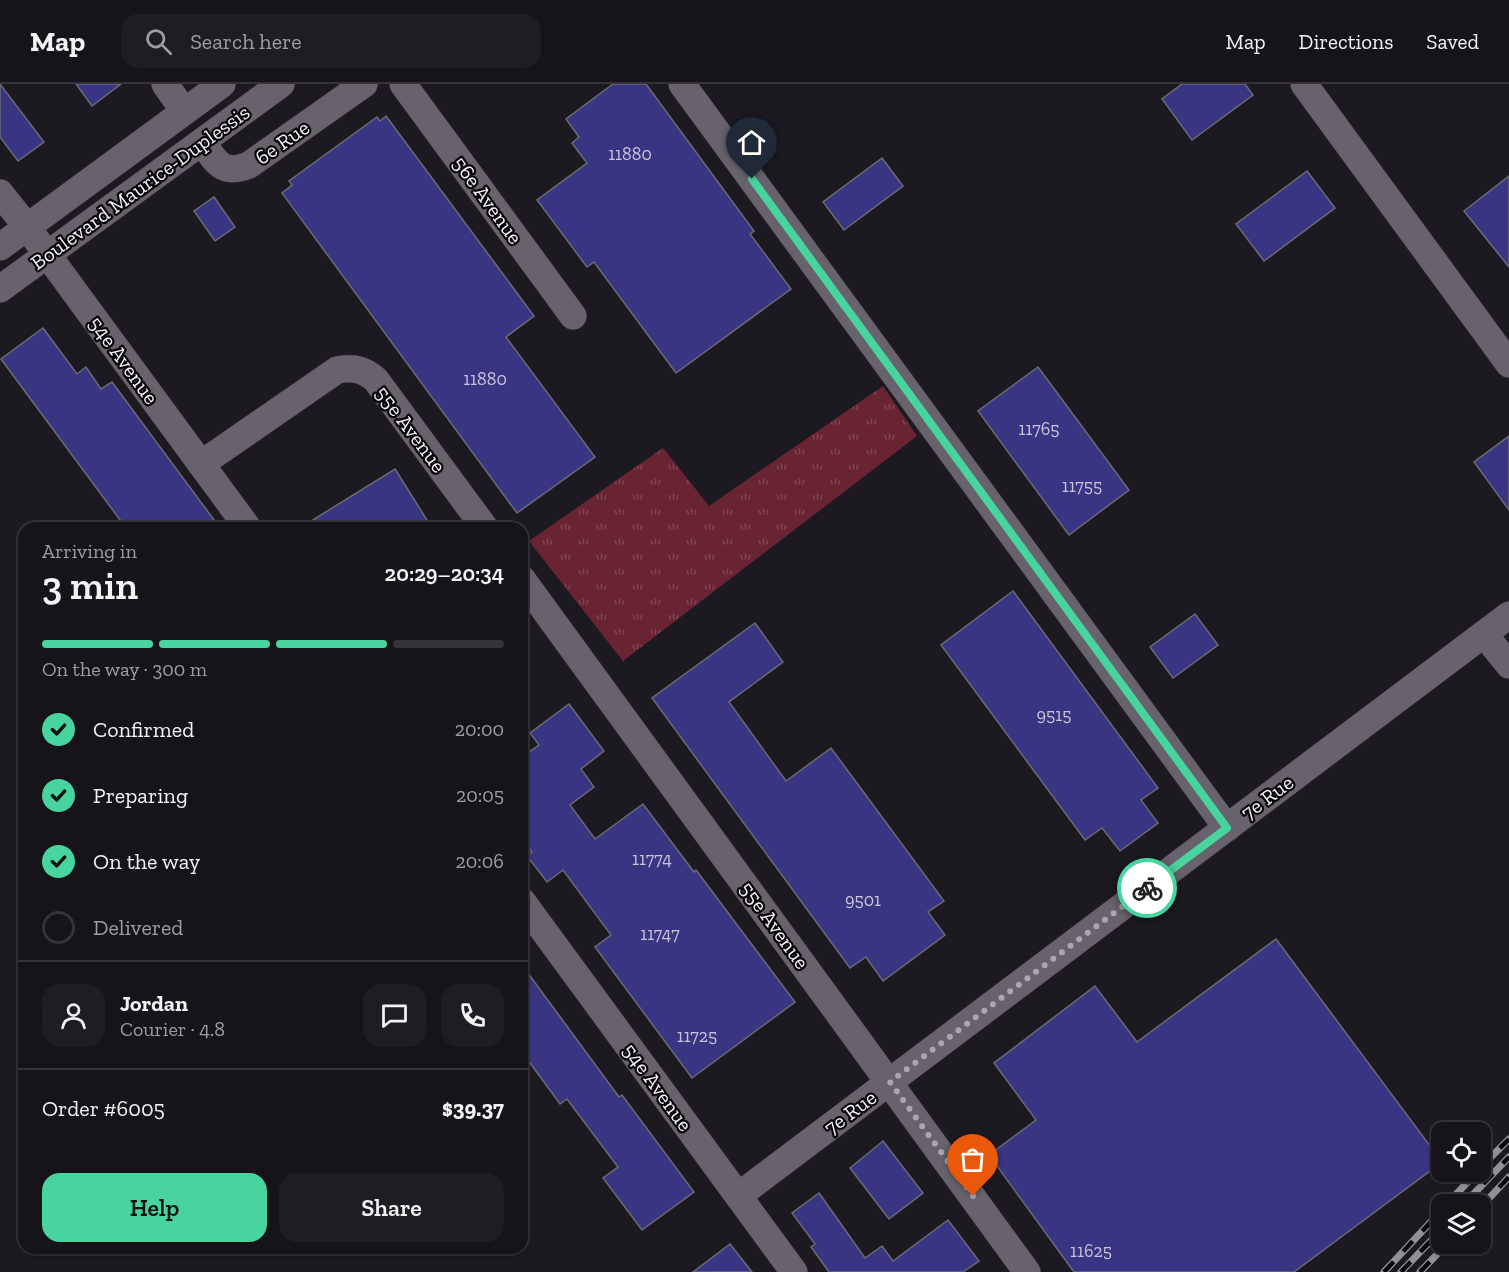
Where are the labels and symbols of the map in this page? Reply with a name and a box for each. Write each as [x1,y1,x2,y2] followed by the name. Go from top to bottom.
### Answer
[26,99,254,275] street label: Boulevard Maurice-Duplessis
[250,114,314,170] street label: 6e Rue
[726,117,777,179] pin
[608,143,652,165] house number: 11880
[448,151,528,249] street label: 56e Avenue
[84,311,164,409] street label: 54e Avenue
[463,368,507,390] house number: 11880
[370,381,452,477] street label: 55e Avenue
[1019,418,1059,440] house number: 11765
[1062,475,1102,497] house number: 11755
[1037,704,1071,726] house number: 9515
[1236,769,1298,825] street label: 7e Rue
[632,848,672,870] house number: 11774
[1117,858,1177,918] courier
[735,876,815,974] street label: 55e Avenue
[845,889,881,911] house number: 9501
[640,923,680,945] house number: 11747
[677,1025,717,1047] house number: 11725
[618,1038,698,1136] street label: 54e Avenue
[819,1084,881,1140] street label: 7e Rue
[947,1134,998,1196] pin
[1070,1240,1112,1262] house number: 11625

